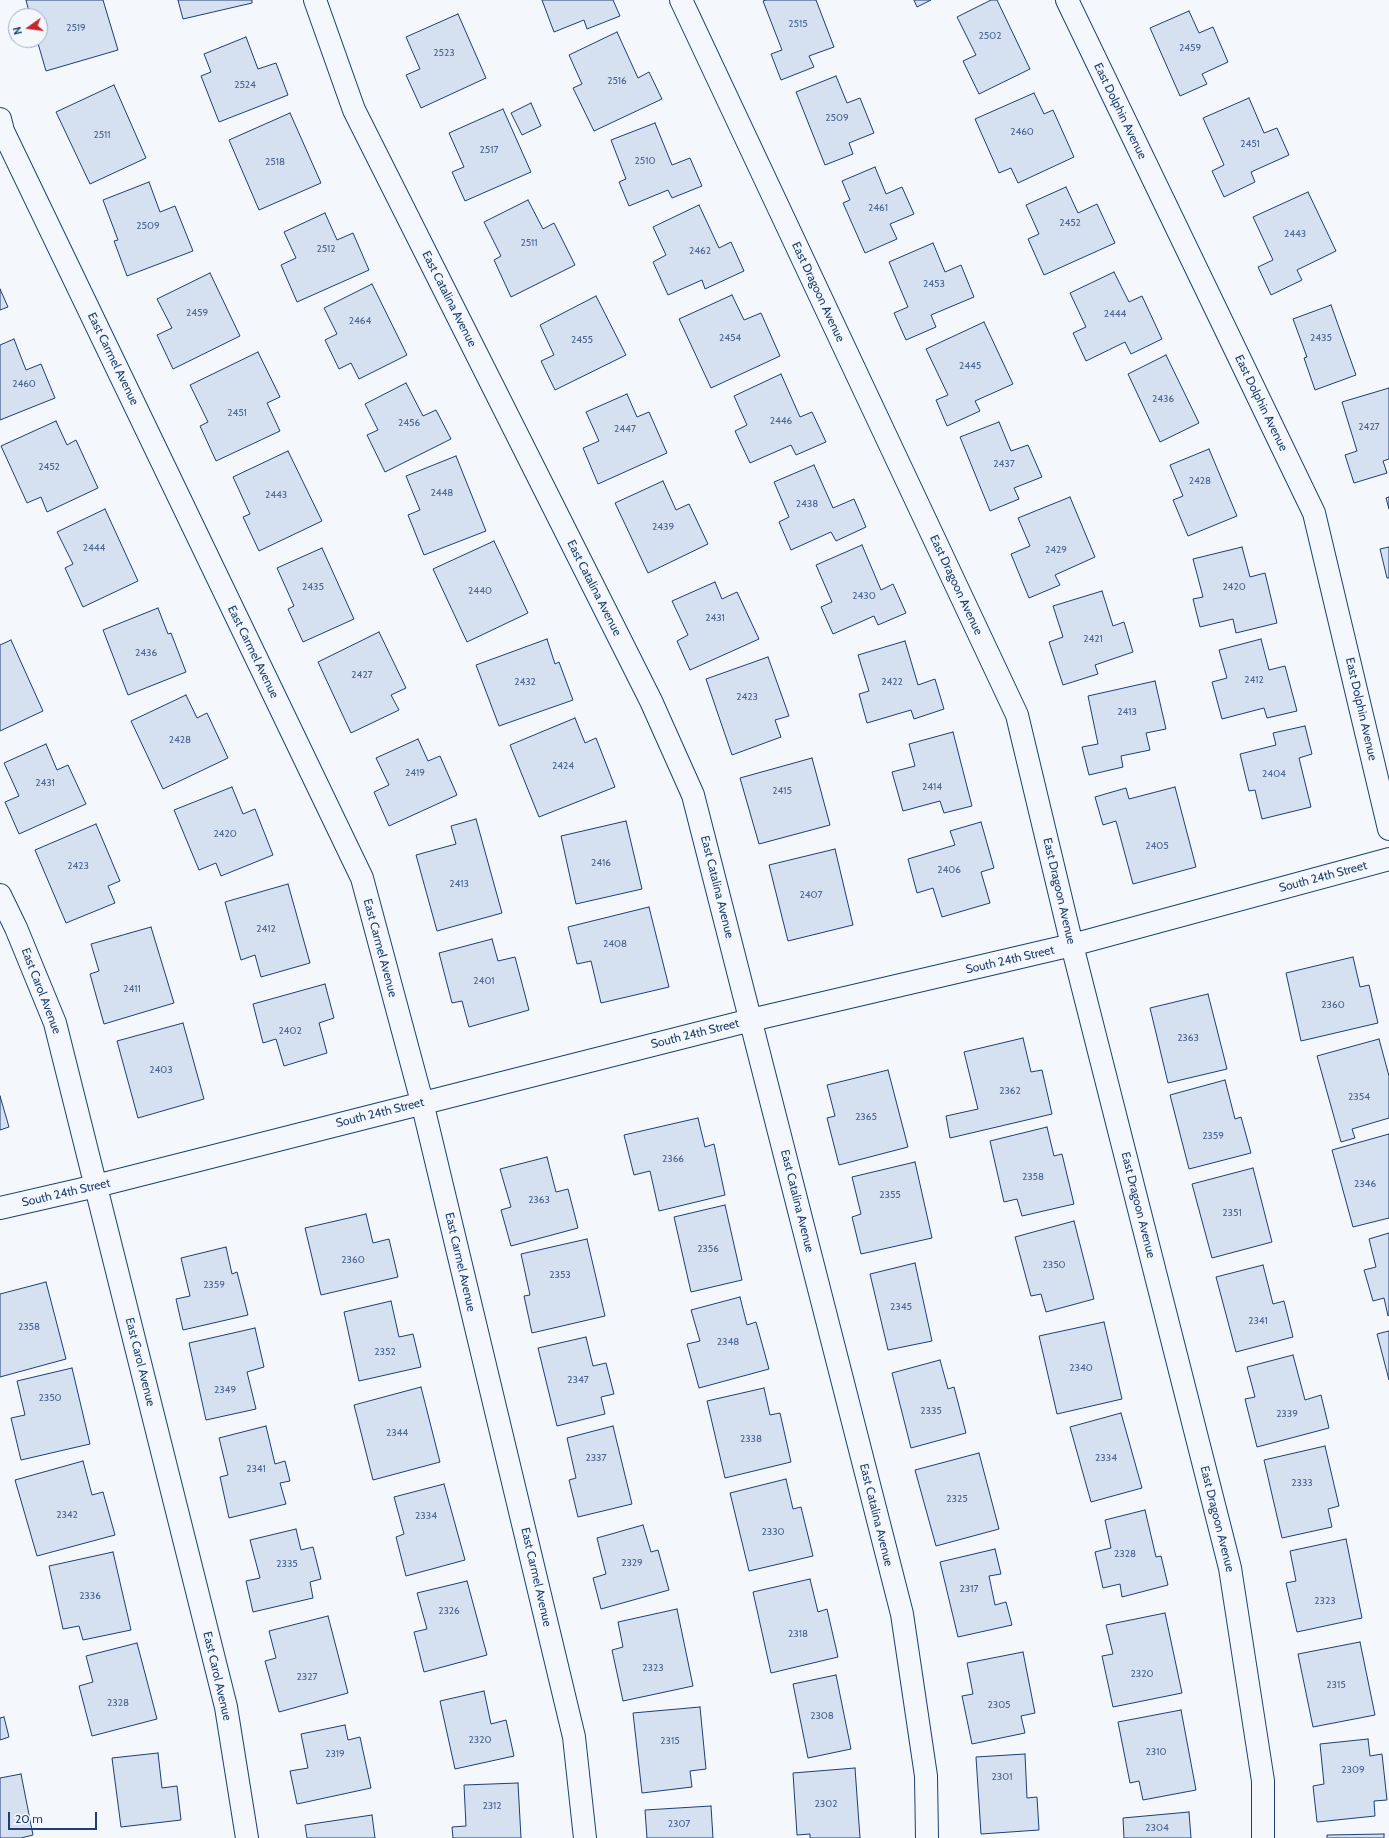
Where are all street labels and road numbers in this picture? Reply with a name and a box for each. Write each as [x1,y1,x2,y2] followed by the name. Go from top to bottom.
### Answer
[1090,60,1150,162] street label: East Dolphin Avenue
[788,240,848,344] street label: East Dragoon Avenue
[419,249,479,349] street label: East Catalina Avenue
[84,310,142,408] street label: East Carmel Avenue
[1231,352,1291,454] street label: East Dolphin Avenue
[926,533,986,637] street label: East Dragoon Avenue
[564,538,624,638] street label: East Catalina Avenue
[224,603,282,701] street label: East Carmel Avenue
[1342,656,1380,762] street label: East Dolphin Avenue
[697,834,737,940] street label: East Catalina Avenue
[1040,836,1078,946] street label: East Dragoon Avenue
[1277,858,1369,896] street label: South 24th Street
[360,897,400,999] street label: East Carmel Avenue
[964,943,1056,977] street label: South 24th Street
[18,946,64,1036] street label: East Carol Avenue
[649,1016,741,1052] street label: South 24th Street
[334,1095,426,1131] street label: South 24th Street
[777,1148,817,1254] street label: East Catalina Avenue
[1118,1150,1158,1260] street label: East Dragoon Avenue
[20,1176,112,1210] street label: South 24th Street
[442,1211,478,1313] street label: East Carmel Avenue
[122,1316,158,1408] street label: East Carol Avenue
[856,1462,896,1568] street label: East Catalina Avenue
[1197,1464,1237,1574] street label: East Dragoon Avenue
[518,1526,554,1628] street label: East Carmel Avenue
[200,1630,234,1722] street label: East Carol Avenue

